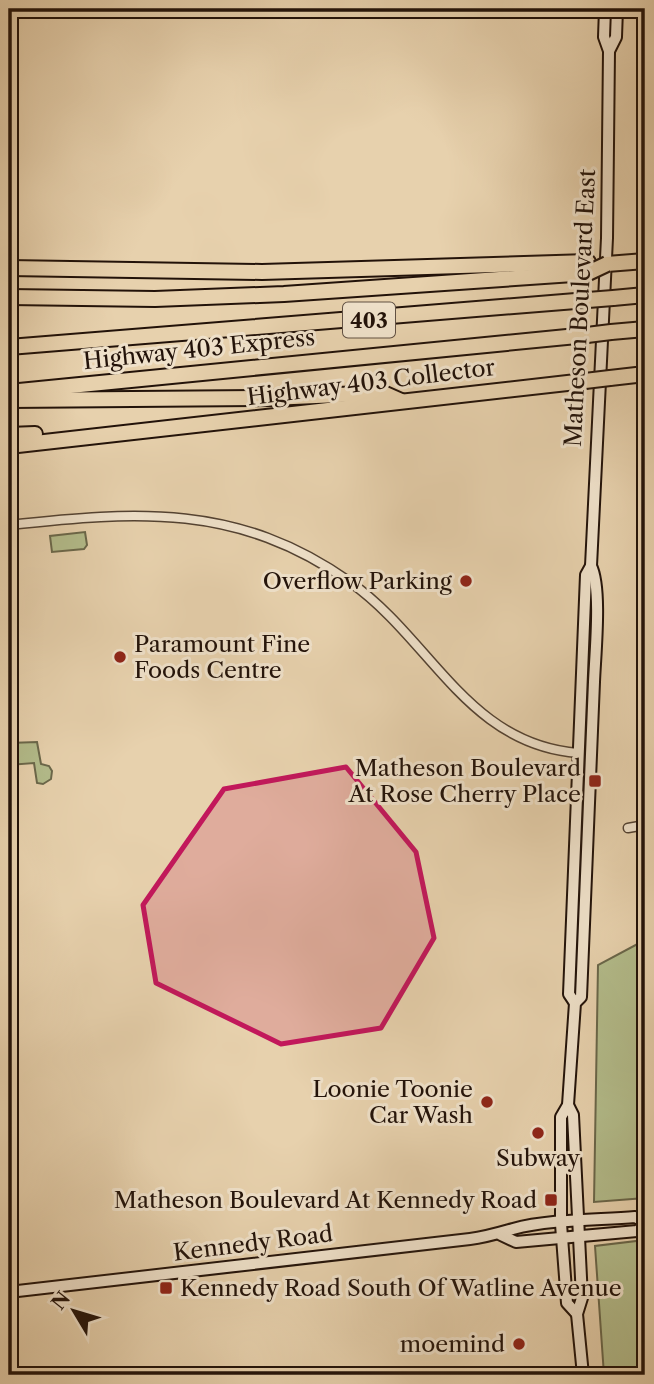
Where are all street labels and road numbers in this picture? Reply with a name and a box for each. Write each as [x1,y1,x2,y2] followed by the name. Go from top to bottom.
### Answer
[559,168,601,448] street label: Matheson Boulevard East
[343,302,395,338] road number: 403
[82,323,316,375] street label: Highway 403 Express
[245,353,497,411] street label: Highway 403 Collector
[172,1219,334,1267] street label: Kennedy Road

